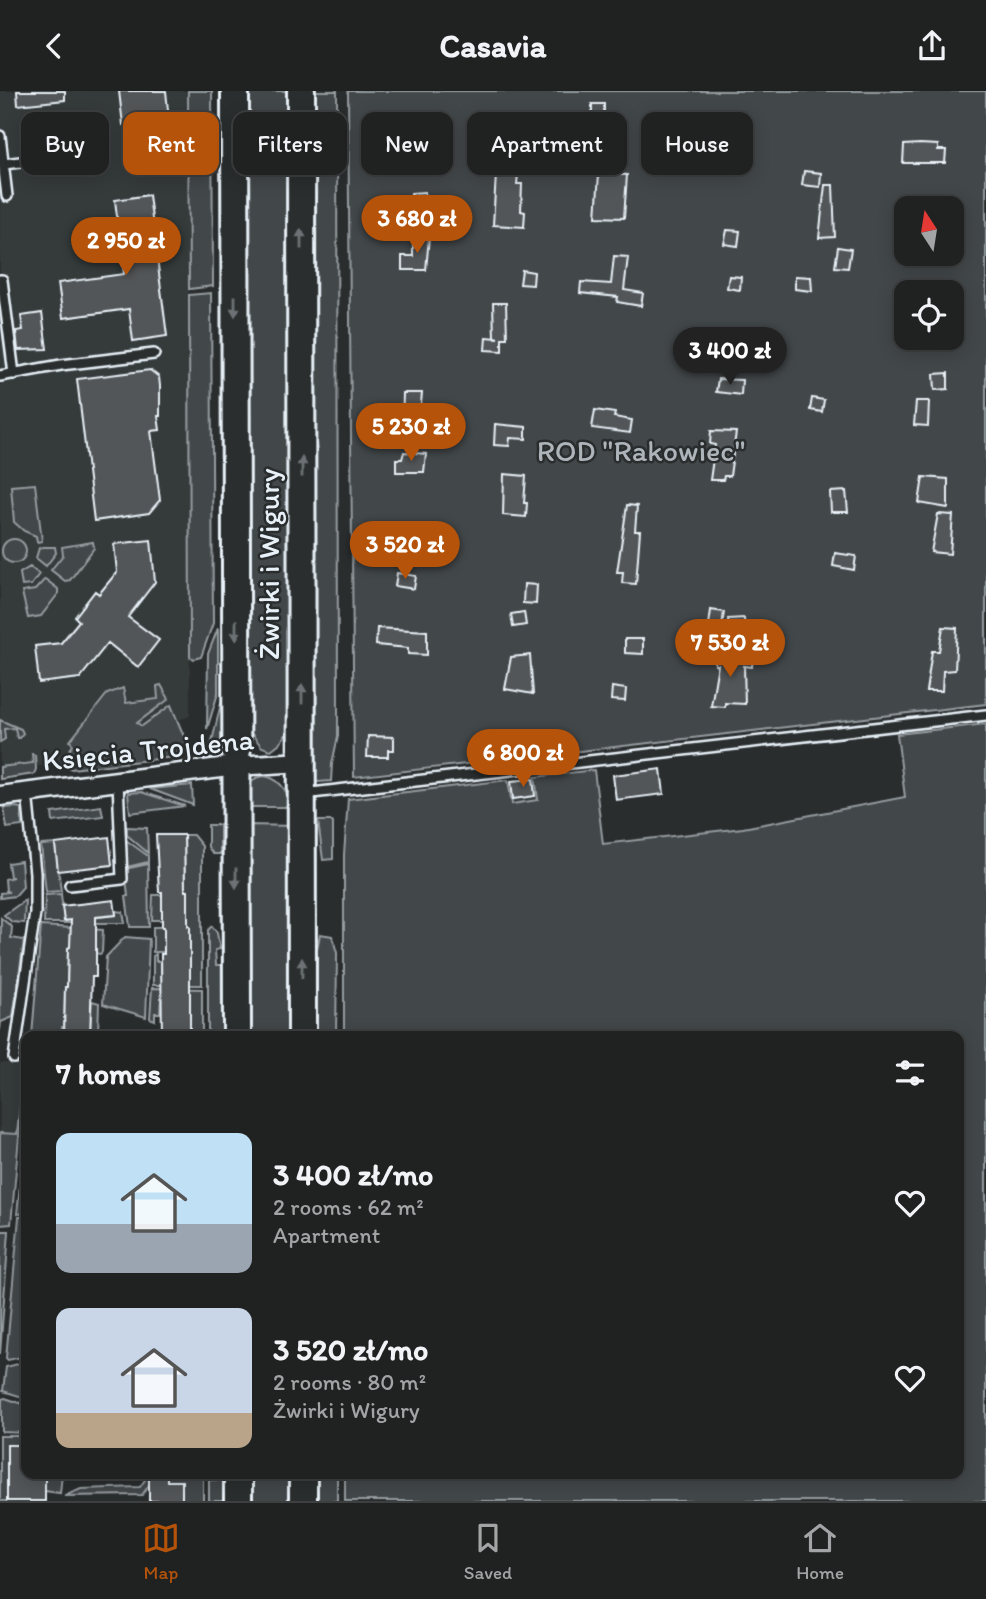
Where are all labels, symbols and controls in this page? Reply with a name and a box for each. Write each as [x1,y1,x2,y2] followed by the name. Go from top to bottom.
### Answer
[35,27,73,65] icon: back
[440,27,546,65] text: Casavia
[913,27,951,65] icon: share
[21,112,109,175] chip: Buy
[123,112,219,175] chip: Rent
[233,112,347,175] chip: Filters
[361,112,453,175] chip: New
[467,112,627,175] chip: Apartment
[641,112,753,175] chip: House
[345,195,489,255] pin: 3 680 zł
[894,196,964,266] north arrow
[894,196,964,350] map controls
[377,204,457,232] text: 3 680 zł
[54,218,198,277] pin: 2 950 zł
[87,226,165,254] text: 2 950 zł
[296,228,307,250] one-way arrow
[894,280,964,350] button: locate
[229,295,241,317] one-way arrow
[658,327,802,387] pin: 3 400 zł
[689,336,771,364] text: 3 400 zł
[339,403,483,463] pin: 5 230 zł
[372,412,450,440] text: 5 230 zł
[537,432,745,469] park label: ROD "Rakowiec"
[296,455,308,477] one-way arrow
[250,468,287,660] street label: Żwirki i Wigury
[333,521,477,581] pin: 3 520 zł
[366,530,444,558] text: 3 520 zł
[658,619,802,679] pin: 7 530 zł
[230,620,242,642] one-way arrow
[691,628,769,656] text: 7 530 zł
[296,683,308,705] one-way arrow
[40,720,256,779] street label: Księcia Trojdena
[451,729,595,789] pin: 6 800 zł
[483,738,563,766] text: 6 800 zł
[230,868,242,890] one-way arrow
[296,957,308,979] one-way arrow
[891,1054,929,1092] icon: filters
[56,1055,161,1092] text: 7 homes
[273,1156,433,1193] text: 3 400 zł/mo
[112,1161,196,1245] icon: home
[891,1184,929,1222] icon: heart
[273,1193,424,1221] text: 2 rooms · 62 m²
[273,1221,380,1249] text: Apartment
[273,1331,428,1368] text: 3 520 zł/mo
[112,1336,196,1420] icon: home
[891,1359,929,1397] icon: heart
[273,1368,426,1396] text: 2 rooms · 80 m²
[273,1396,420,1424] text: Żwirki i Wigury
[142,1519,180,1584] tab: Map
[464,1519,512,1584] tab: Saved
[796,1519,844,1584] tab: Home

